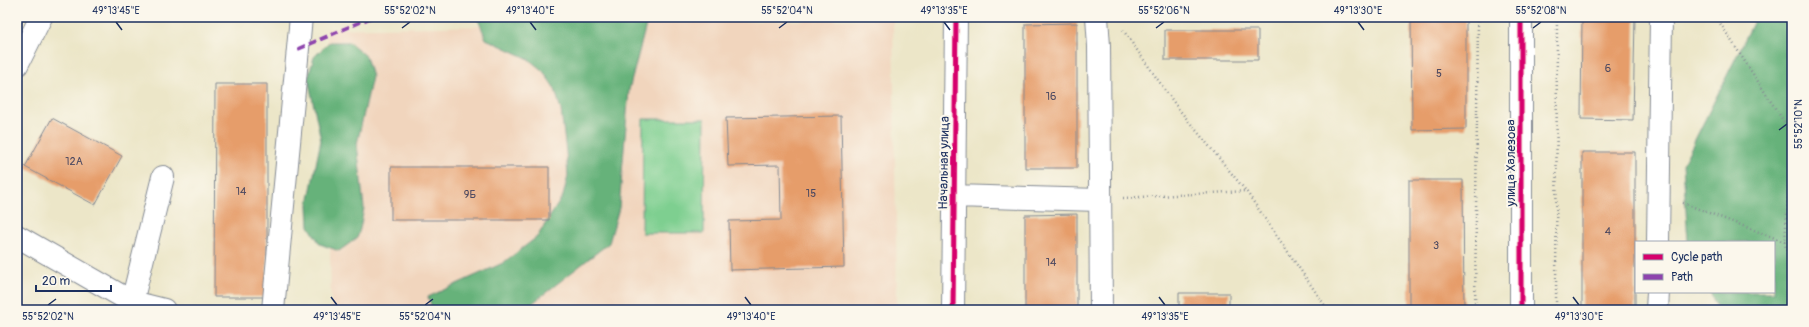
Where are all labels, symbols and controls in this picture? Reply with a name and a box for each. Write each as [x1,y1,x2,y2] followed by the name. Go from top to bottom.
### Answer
[92,5,140,17] text: 49°13'45"E
[384,5,436,17] text: 55°52'02"N
[506,5,554,17] text: 49°13'40"E
[761,5,813,17] text: 55°52'04"N
[920,5,968,17] text: 49°13'35"E
[1138,5,1190,17] text: 55°52'06"N
[1334,5,1382,17] text: 49°13'30"E
[1516,5,1567,17] text: 55°52'08"N
[1605,62,1611,75] house number: 6
[1436,67,1442,80] house number: 5
[1046,90,1056,103] house number: 16
[1793,99,1805,149] text: 55°52'10"N
[935,116,953,210] street label: Начальная улица
[1503,119,1519,208] street label: улица Халезова
[65,155,83,168] house number: 12А
[236,185,247,198] house number: 14
[806,187,816,200] house number: 15
[464,188,476,201] house number: 9Б
[1605,225,1612,238] house number: 4
[1433,239,1439,252] house number: 3
[1635,241,1775,293] legend
[1671,250,1723,265] text: Cycle path
[1046,256,1057,269] house number: 14
[36,267,111,293] scale bar
[1671,270,1693,285] text: Path
[42,274,71,289] text: 20 m
[22,311,74,323] text: 55°52'02"N
[313,311,361,323] text: 49°13'45"E
[399,311,451,323] text: 55°52'04"N
[727,311,775,323] text: 49°13'40"E
[1141,311,1189,323] text: 49°13'35"E
[1555,311,1603,323] text: 49°13'30"E

